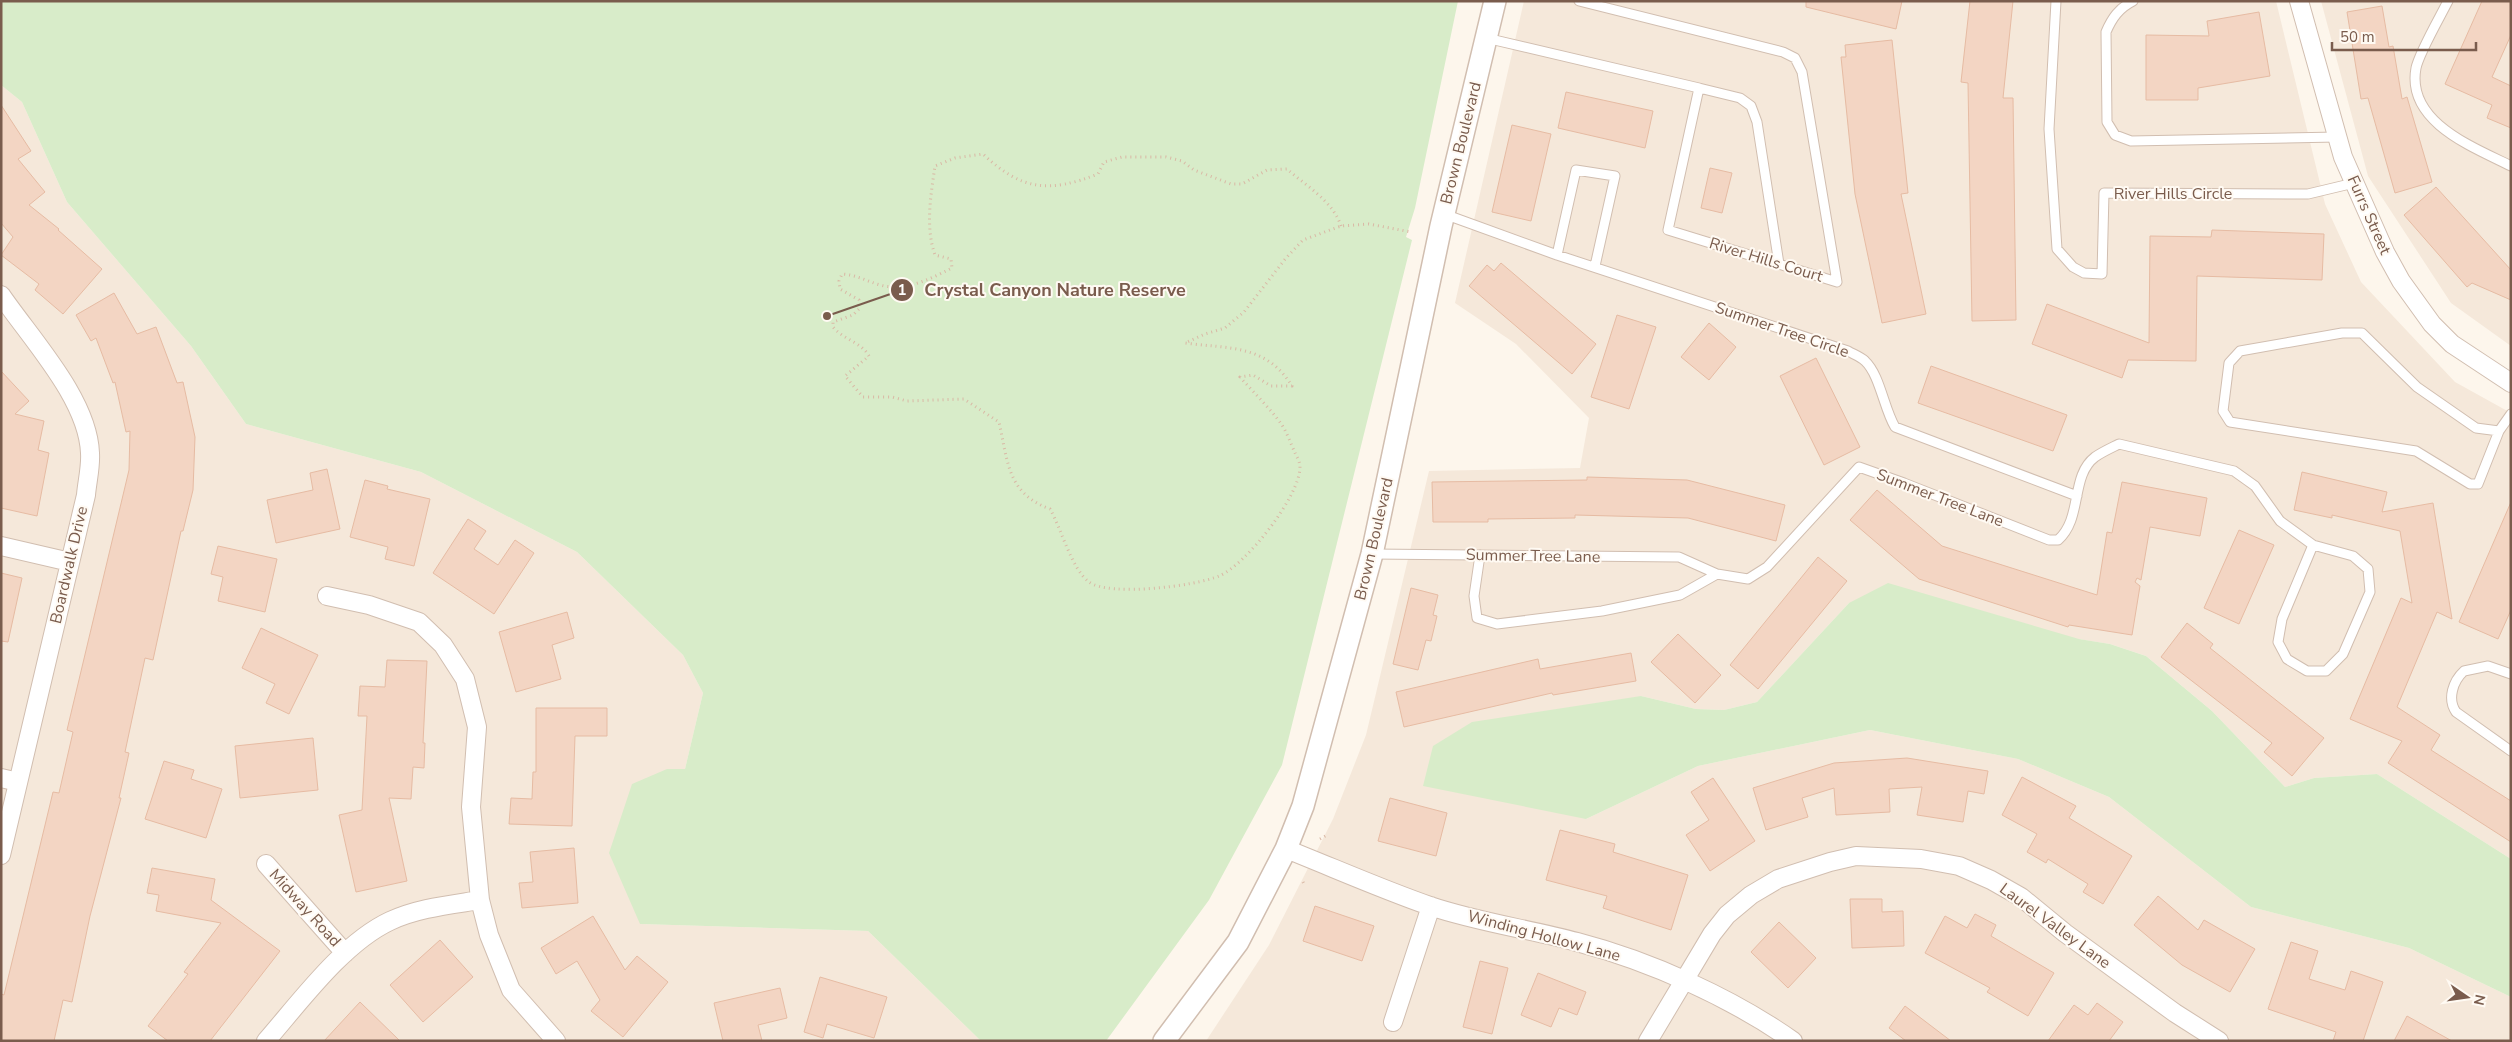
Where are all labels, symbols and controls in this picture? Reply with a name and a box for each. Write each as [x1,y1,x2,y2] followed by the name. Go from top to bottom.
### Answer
[2332,20,2476,52] scale bar
[2340,27,2375,47] text: 50 m
[1435,80,1487,206] street label: Brown Boulevard
[2342,172,2396,258] street label: Furrs Street
[2114,183,2232,205] street label: River Hills Circle
[1706,232,1826,288] street label: River Hills Court
[889,273,1196,306] callout: Crystal Canyon Nature Reserve
[924,278,1186,302] text: Crystal Canyon Nature Reserve
[897,280,907,300] text: 1
[1712,297,1852,363] street label: Summer Tree Circle
[1873,464,2007,532] street label: Summer Tree Lane
[1349,476,1399,602] street label: Brown Boulevard
[45,504,93,626] street label: Boardwalk Drive
[1466,544,1600,568] street label: Summer Tree Lane
[264,864,346,952] street label: Midway Road
[1995,878,2115,974] street label: Laurel Valley Lane
[1465,905,1623,967] street label: Winding Hollow Lane
[2442,972,2492,1022] north arrow
[2469,993,2490,1007] text: N

